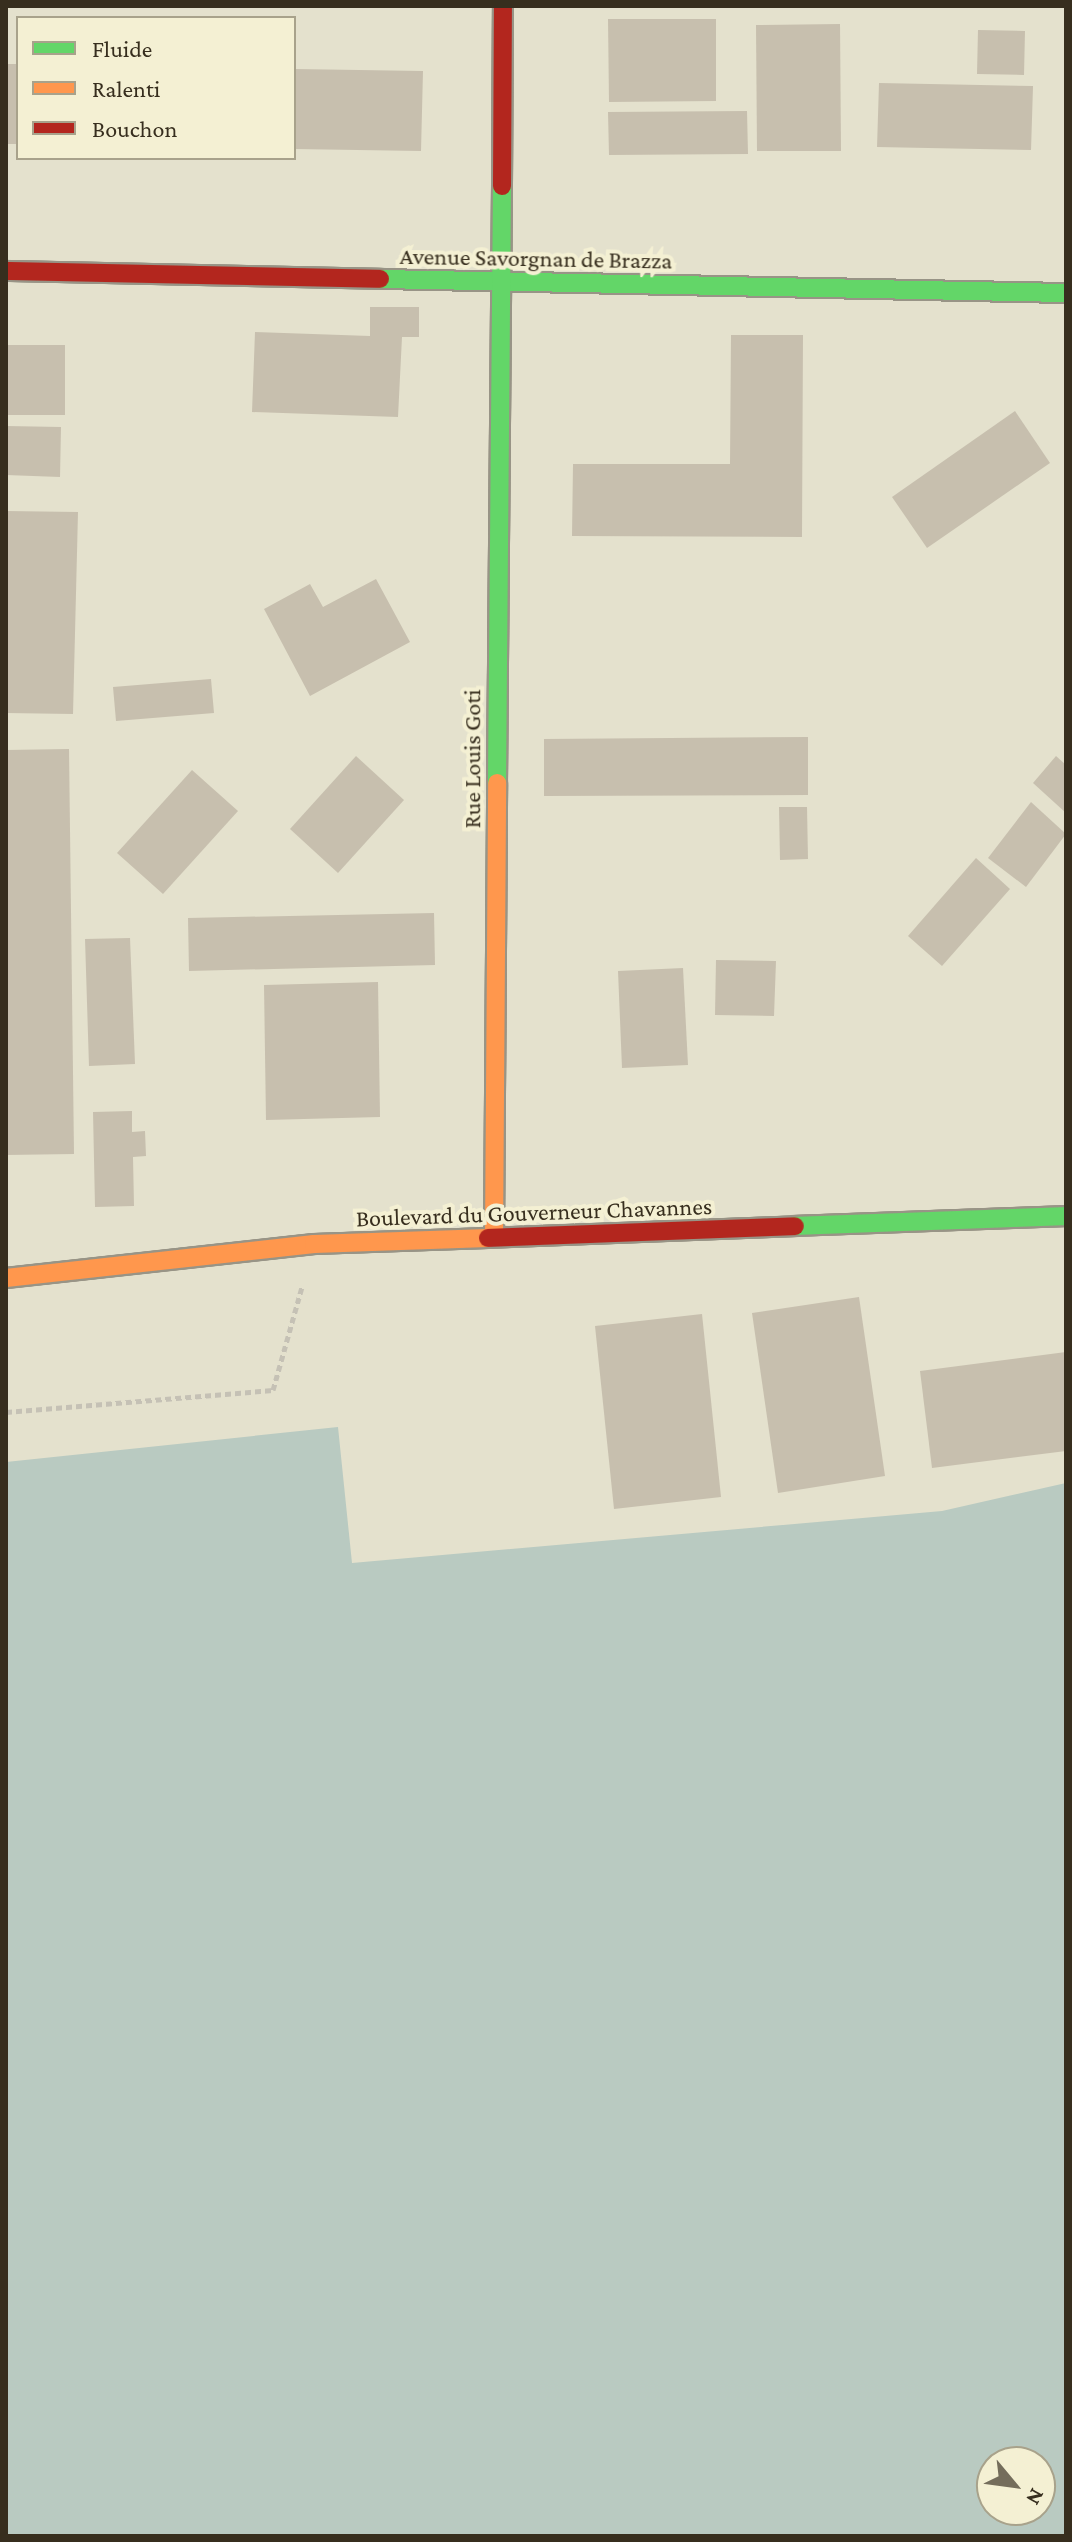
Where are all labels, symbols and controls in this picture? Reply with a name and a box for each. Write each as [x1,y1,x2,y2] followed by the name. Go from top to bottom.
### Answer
[16,16,296,160] legend
[92,35,152,62] text: Fluide
[92,75,160,102] text: Ralenti
[92,115,177,142] text: Bouchon
[399,241,673,275] street label: Avenue Savorgnan de Brazza
[458,690,486,828] street label: Rue Louis Goti
[355,1191,713,1233] street label: Boulevard du Gouverneur Chavannes
[976,2446,1056,2526] north arrow
[1021,2484,1050,2510] text: N

